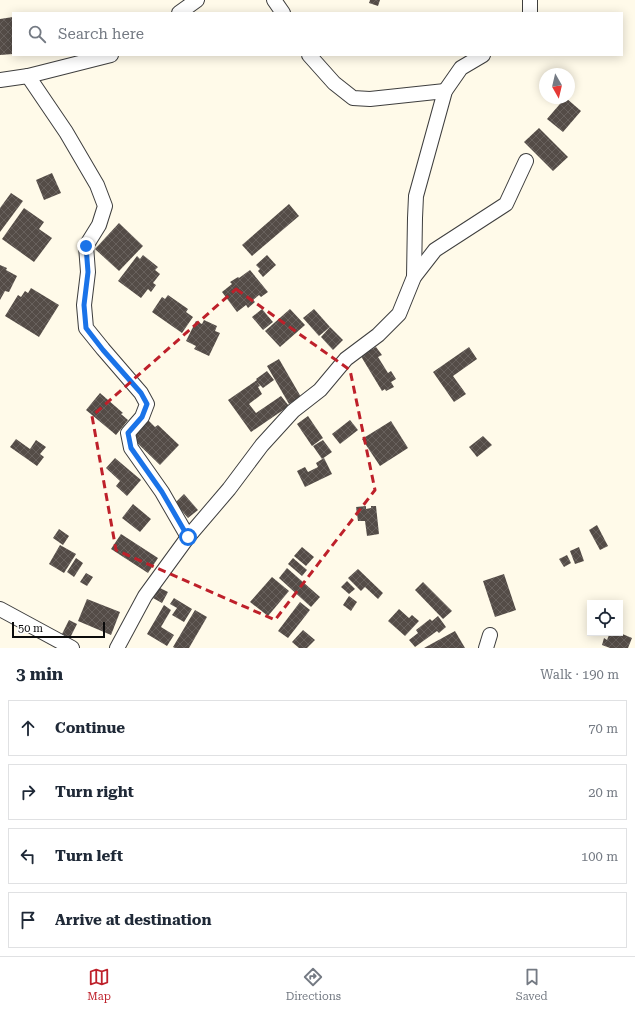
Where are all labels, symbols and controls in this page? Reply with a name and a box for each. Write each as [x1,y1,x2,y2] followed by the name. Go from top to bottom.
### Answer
[12,12,623,56] search box
[26,23,48,45] icon: search
[58,25,144,43] text: Search here
[539,68,575,104] north arrow
[77,237,95,255] route end
[179,528,197,546] route start
[587,600,623,636] map controls
[587,600,623,636] button: locate
[12,620,105,639] scale bar
[18,622,43,635] text: 50 m
[16,664,63,684] text: 3 min
[540,667,619,682] text: Walk · 190 m
[17,717,39,739] icon: ahead
[55,719,125,737] text: Continue
[588,721,618,736] text: 70 m
[17,781,39,803] icon: right
[55,783,134,801] text: Turn right
[588,785,618,800] text: 20 m
[17,845,39,867] icon: left
[55,847,123,865] text: Turn left
[581,849,618,864] text: 100 m
[17,909,39,931] icon: arrive
[55,911,211,929] text: Arrive at destination
[87,966,111,1003] tab: Map
[286,966,341,1003] tab: Directions
[516,966,548,1003] tab: Saved

